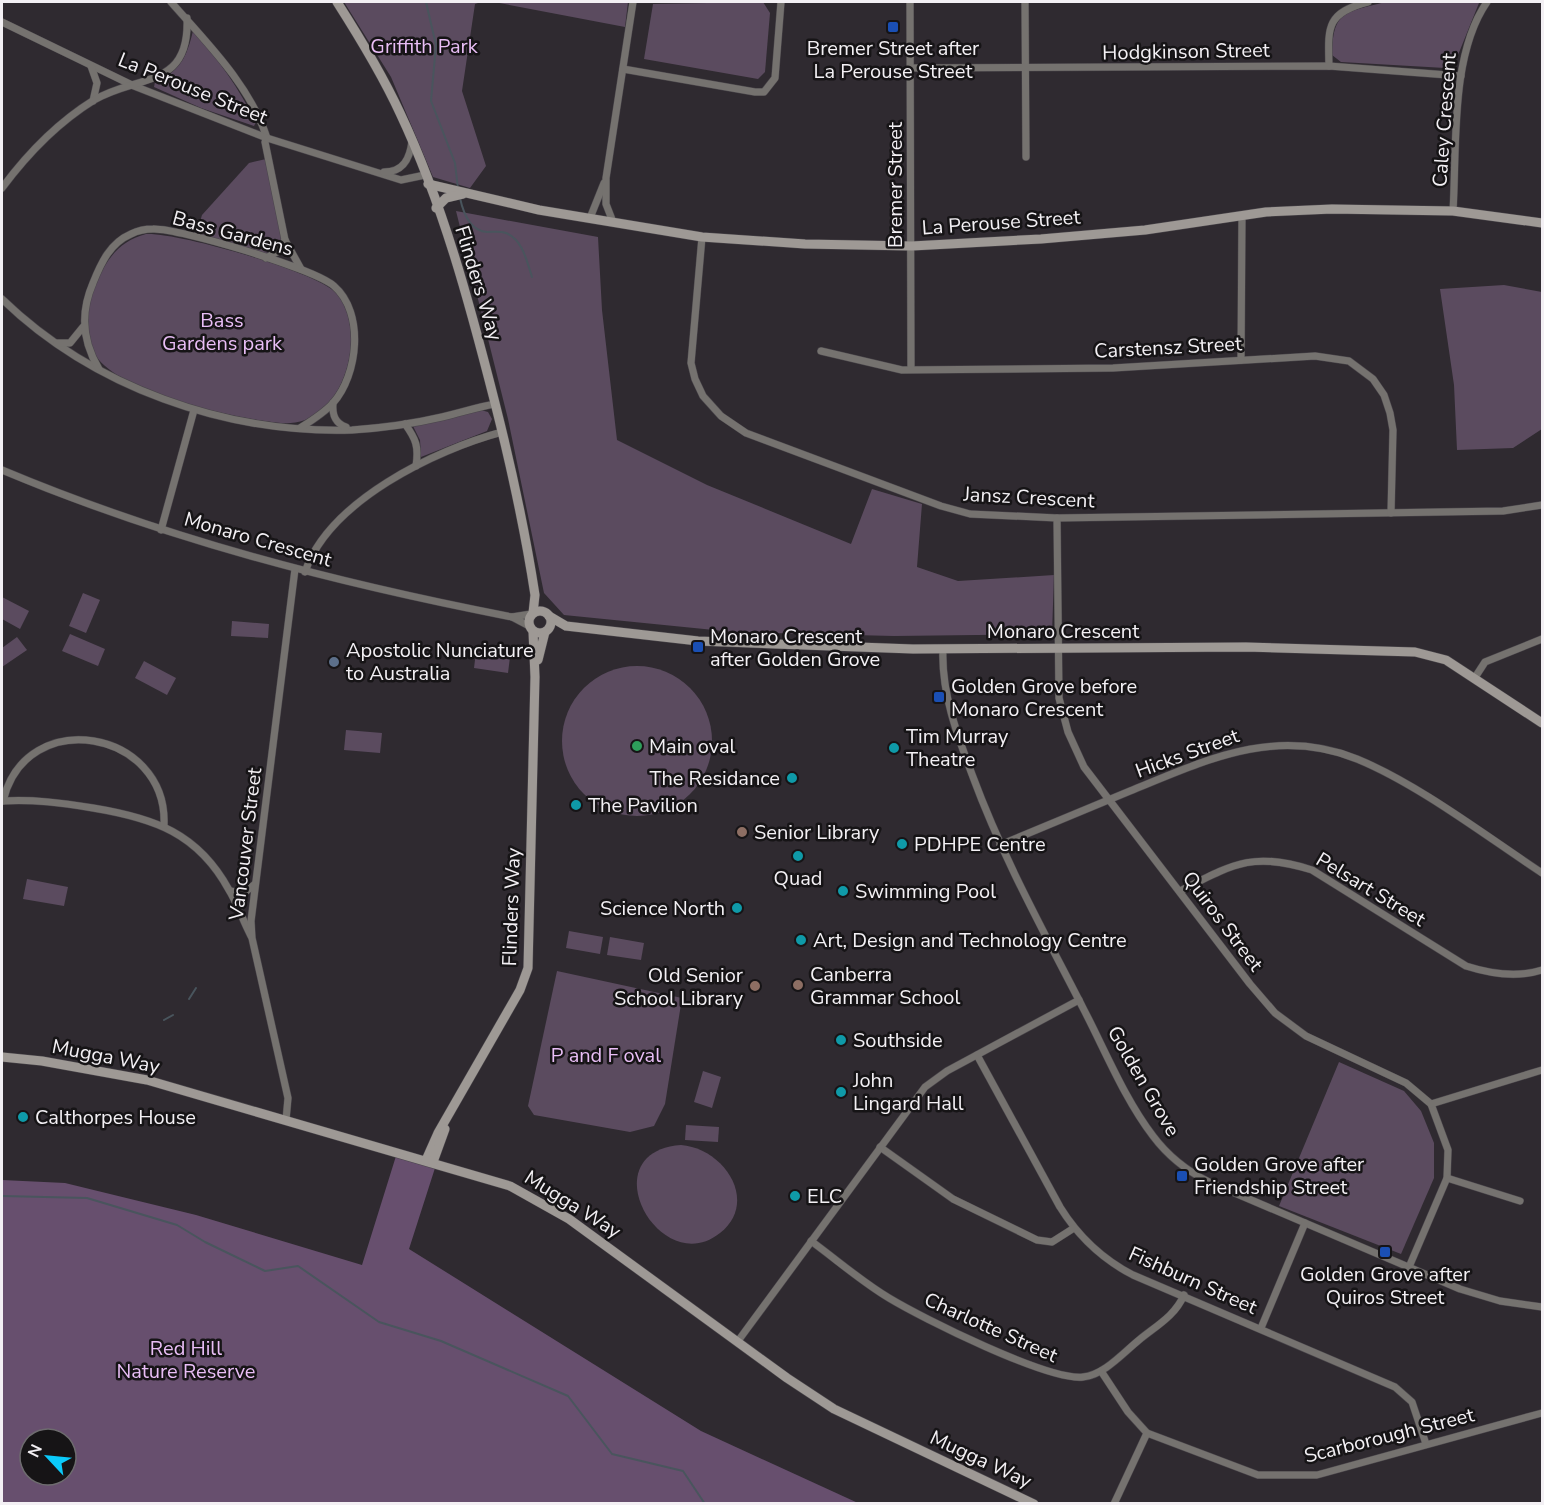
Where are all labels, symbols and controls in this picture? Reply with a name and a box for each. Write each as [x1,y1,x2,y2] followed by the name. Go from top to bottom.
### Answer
[886,20,900,34] marker: Bremer Street after La Perouse Street
[370,33,479,60] park label: Griffith Park
[807,35,979,85] place label: Bremer Street after La Perouse Street
[1102,37,1271,66] street label: Hodgkinson Street
[114,46,272,131] street label: La Perouse Street
[1426,51,1463,188] street label: Caley Crescent
[882,121,909,248] street label: Bremer Street
[921,203,1082,242] street label: La Perouse Street
[170,204,296,263] street label: Bass Gardens
[448,222,509,345] street label: Flinders Way
[162,307,283,357] park label: Bass Gardens park
[1094,330,1243,365] street label: Carstensz Street
[962,481,1096,514] street label: Jansz Crescent
[181,506,336,574] street label: Monaro Crescent
[987,618,1140,645] street label: Monaro Crescent
[710,623,880,673] place label: Monaro Crescent after Golden Grove
[346,637,534,687] place label: Apostolic Nunciature to Australia
[691,640,705,654] marker: Monaro Crescent after Golden Grove
[327,655,341,669] marker: Apostolic Nunciature to Australia
[951,673,1137,723] place label: Golden Grove before Monaro Crescent
[932,690,946,704] marker: Golden Grove before Monaro Crescent
[1132,722,1244,785] street label: Hicks Street
[906,723,1009,773] place label: Tim Murray Theatre
[649,733,736,760] place label: Main oval
[630,739,644,753] marker: Main oval
[887,741,901,755] marker: Tim Murray Theatre
[223,765,268,923] street label: Vancouver Street
[649,765,780,792] place label: The Residance
[785,771,799,785] marker: The Residance
[588,792,698,819] place label: The Pavilion
[569,798,583,812] marker: The Pavilion
[754,819,880,846] place label: Senior Library
[735,825,749,839] marker: Senior Library
[914,831,1046,858] place label: PDHPE Centre
[895,837,909,851] marker: PDHPE Centre
[1311,846,1431,933] street label: Pelsart Street
[496,847,527,967] street label: Flinders Way
[791,849,805,863] marker: Quad
[774,865,822,892] place label: Quad
[1176,866,1270,978] street label: Quiros Street
[855,878,996,905] place label: Swimming Pool
[836,884,850,898] marker: Swimming Pool
[600,895,725,922] place label: Science North
[730,901,744,915] marker: Science North
[813,927,1127,954] place label: Art, Design and Technology Centre
[794,933,808,947] marker: Art, Design and Technology Centre
[810,961,960,1011] place label: Canberra Grammar School
[614,962,744,1012] place label: Old Senior School Library
[791,978,805,992] marker: Canberra Grammar School
[748,979,762,993] marker: Old Senior School Library
[1101,1021,1186,1142] street label: Golden Grove
[853,1027,943,1054] place label: Southside
[50,1033,163,1080] street label: Mugga Way
[834,1033,848,1047] marker: Southside
[551,1042,661,1069] park label: P and F oval
[852,1067,964,1117] place label: John Lingard Hall
[834,1085,848,1099] marker: John Lingard Hall
[35,1104,196,1131] place label: Calthorpes House
[16,1110,30,1124] marker: Calthorpes House
[1194,1151,1364,1201] place label: Golden Grove after Friendship Street
[519,1164,627,1245] street label: Mugga Way
[1175,1169,1189,1183] marker: Golden Grove after Friendship Street
[807,1183,842,1210] place label: ELC
[788,1189,802,1203] marker: ELC
[1124,1240,1262,1321] street label: Fishburn Street
[1378,1245,1392,1259] marker: Golden Grove after Quiros Street
[1300,1261,1470,1311] place label: Golden Grove after Quiros Street
[920,1286,1063,1369] street label: Charlotte Street
[116,1335,256,1385] park label: Red Hill Nature Reserve
[1301,1401,1478,1470] street label: Scarborough Street
[926,1424,1037,1495] street label: Mugga Way
[18,1427,78,1487] north arrow
[23,1441,48,1461] text: N

